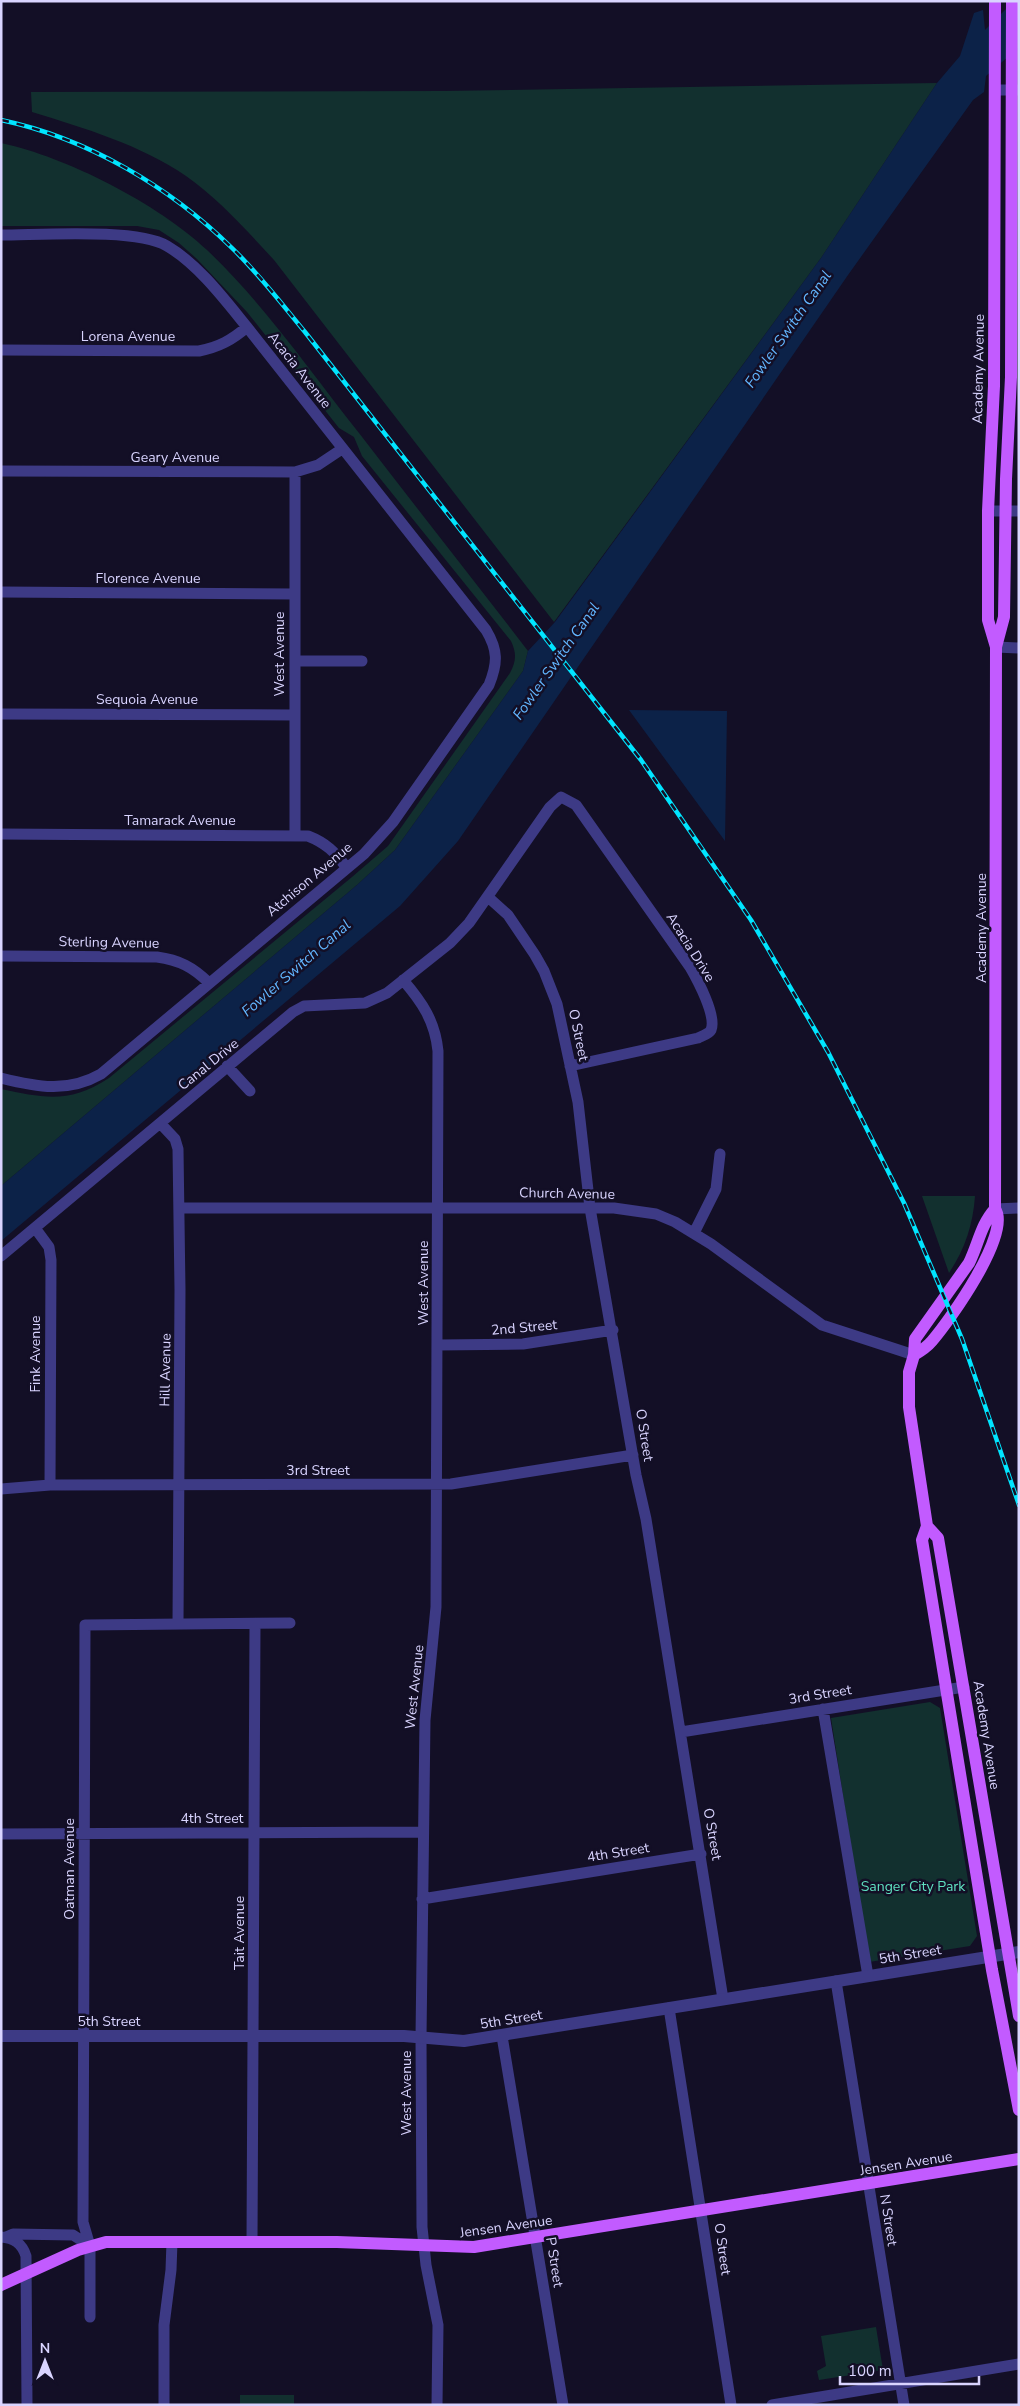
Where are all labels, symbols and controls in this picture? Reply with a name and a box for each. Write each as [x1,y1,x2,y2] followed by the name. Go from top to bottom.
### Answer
[740,266,836,392] water label: Fowler Switch Canal
[968,314,989,424] street label: Academy Avenue
[81,327,175,346] street label: Lorena Avenue
[264,328,336,413] street label: Acacia Avenue
[131,448,219,467] street label: Geary Avenue
[96,569,200,588] street label: Florence Avenue
[508,598,604,724] water label: Fowler Switch Canal
[270,612,289,696] street label: West Avenue
[96,690,198,709] street label: Sequoia Avenue
[124,811,236,830] street label: Tamarack Avenue
[263,838,356,921] street label: Atchison Avenue
[972,873,991,983] street label: Academy Avenue
[662,909,719,985] street label: Acacia Drive
[237,915,355,1021] water label: Fowler Switch Canal
[58,932,159,953] street label: Sterling Avenue
[564,1007,593,1063] street label: O Street
[174,1034,243,1095] street label: Canal Drive
[519,1183,615,1204] street label: Church Avenue
[414,1241,433,1325] street label: West Avenue
[26,1315,45,1393] street label: Fink Avenue
[490,1315,558,1340] street label: 2nd Street
[155,1333,176,1407] street label: Hill Avenue
[631,1408,658,1463] street label: O Street
[286,1461,350,1480] street label: 3rd Street
[401,1644,428,1730] street label: West Avenue
[969,1679,1004,1791] street label: Academy Avenue
[787,1680,853,1709] street label: 3rd Street
[699,1807,726,1862] street label: O Street
[180,1809,244,1828] street label: 4th Street
[60,1818,79,1920] street label: Oatman Avenue
[585,1838,651,1867] street label: 4th Street
[861,1877,966,1896] park label: Sanger City Park
[230,1896,249,1970] street label: Tait Avenue
[877,1940,943,1969] street label: 5th Street
[478,2005,544,2034] street label: 5th Street
[77,2012,141,2031] street label: 5th Street
[397,2051,416,2135] street label: West Avenue
[858,2147,954,2180] street label: Jensen Avenue
[875,2193,902,2247] street label: N Street
[458,2211,554,2243] street label: Jensen Avenue
[709,2222,736,2276] street label: O Street
[541,2236,568,2289] street label: P Street
[20,2336,70,2386] north arrow
[40,2339,50,2358] text: N
[840,2354,979,2386] scale bar
[848,2361,892,2381] text: 100 m

